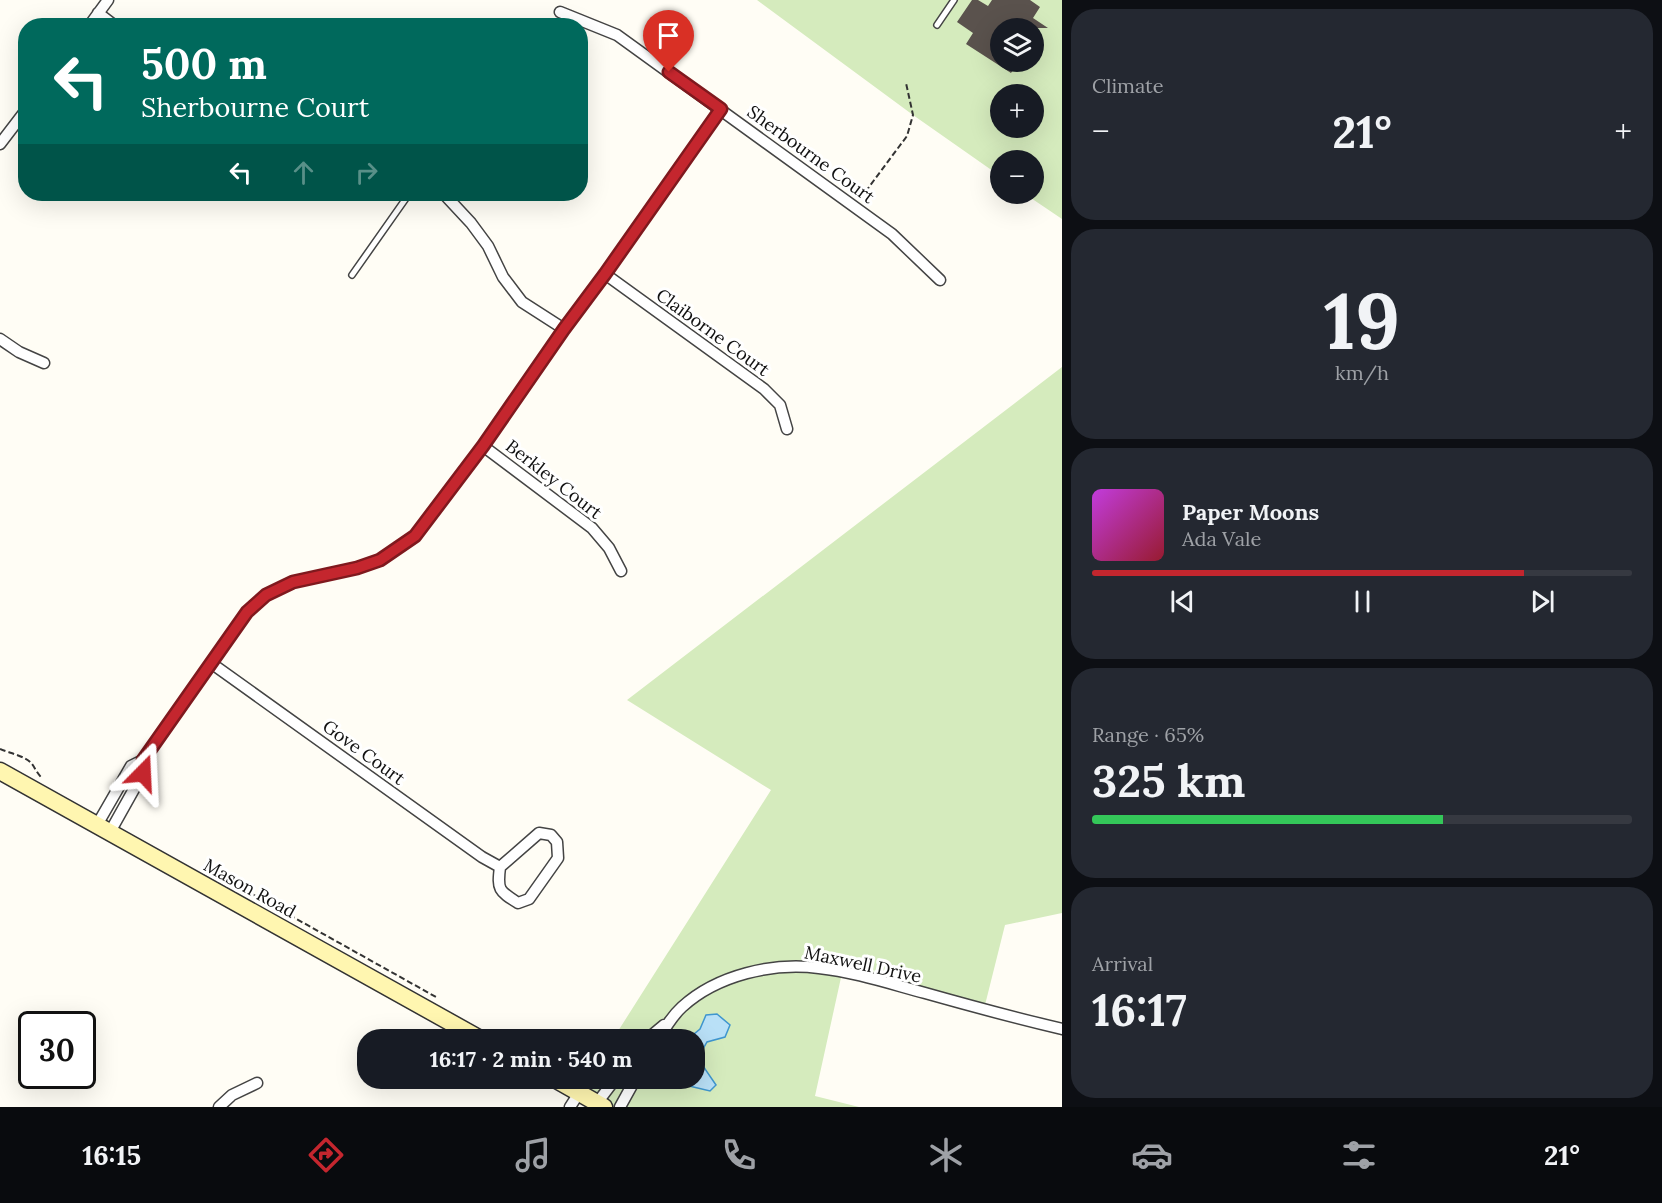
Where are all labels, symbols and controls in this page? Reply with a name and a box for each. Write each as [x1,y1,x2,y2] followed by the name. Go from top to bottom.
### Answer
[643,10,694,72] pin
[990,18,1044,204] map controls
[990,18,1044,72] button: layers
[652,19,685,52] icon: arrive
[141,37,267,91] text: 500 m
[42,42,120,120] icon: left
[1092,73,1164,98] text: Climate
[990,84,1044,138] button: +
[141,90,369,124] text: Sherbourne Court
[743,100,879,208] street label: Sherbourne Court
[1332,103,1392,160] text: 21°
[1092,110,1110,152] text: −
[1614,110,1632,152] text: +
[990,150,1044,204] button: −
[224,156,257,189] icon: left
[287,156,320,189] icon: ahead
[350,156,383,189] icon: right
[1324,271,1400,370] text: 19
[652,283,774,381] street label: Claiborne Court
[1335,360,1389,385] text: km/h
[501,434,607,524] street label: Berkley Court
[1182,498,1319,526] text: Paper Moons
[1182,526,1261,551] text: Ada Vale
[1166,585,1199,618] icon: previous
[1346,585,1379,618] icon: pause
[1526,585,1559,618] icon: next
[318,714,410,790] street label: Gove Court
[1092,722,1204,747] text: Range · 65%
[111,741,175,805] position arrow
[1092,752,1245,809] text: 325 km
[200,853,300,923] street label: Mason Road
[802,940,924,988] street label: Maxwell Drive
[1092,951,1153,976] text: Arrival
[1092,981,1187,1038] text: 16:17
[18,1011,96,1089] speed limit sign: 30
[430,1045,632,1073] text: 16:17 · 2 min · 540 m
[305,1134,347,1176] icon: directions
[512,1134,554,1176] icon: music
[718,1134,760,1176] icon: phone
[925,1134,967,1176] icon: climate
[1131,1134,1173,1176] icon: car
[1338,1134,1380,1176] icon: filters
[82,1138,141,1172] text: 16:15
[1544,1138,1580,1172] text: 21°

